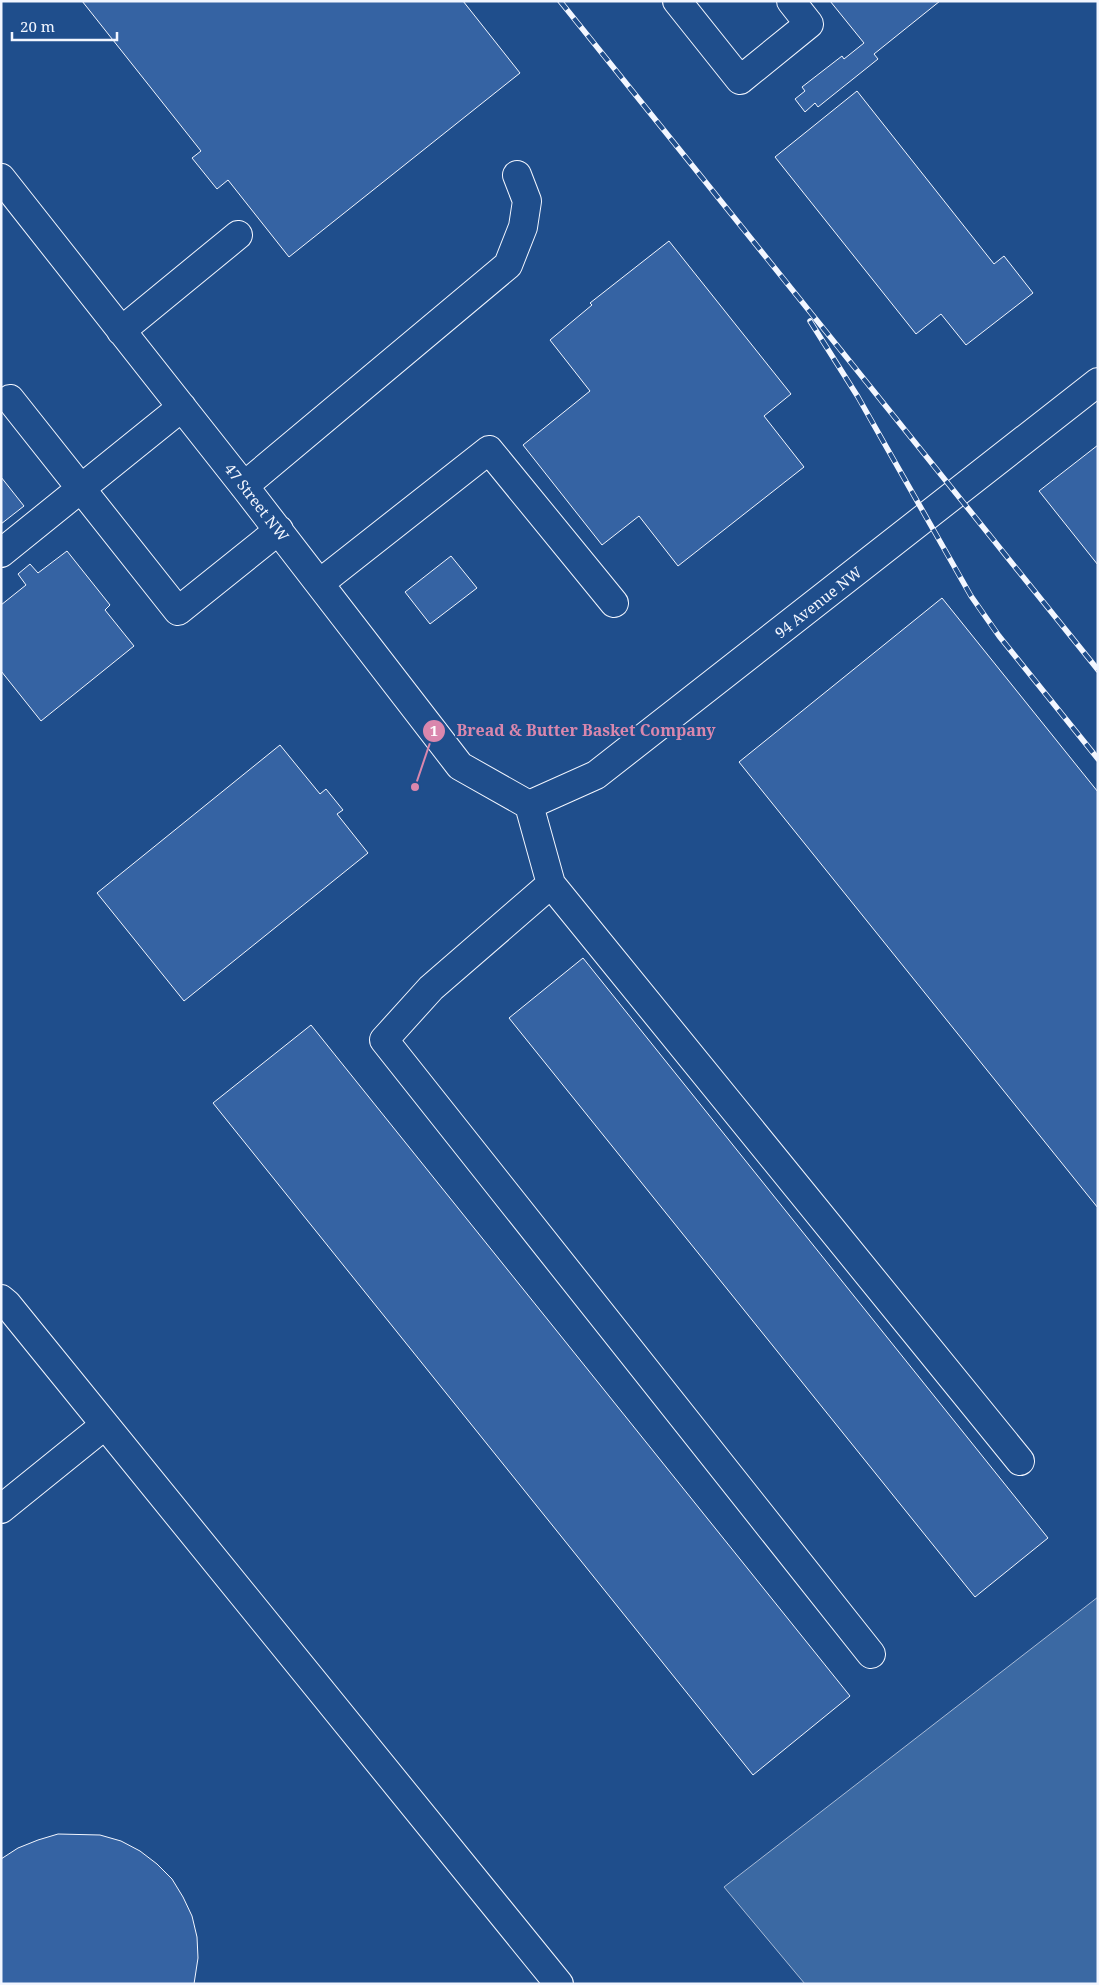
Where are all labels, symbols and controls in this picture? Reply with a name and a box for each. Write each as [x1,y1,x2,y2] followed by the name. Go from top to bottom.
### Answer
[12,10,118,42] scale bar
[20,16,55,36] text: 20 m
[220,459,294,545] street label: 47 Street NW
[770,562,866,642] street label: 94 Avenue NW
[422,715,726,746] callout: Bread & Butter Basket Company
[456,719,716,741] text: Bread & Butter Basket Company
[430,720,438,740] text: 1

